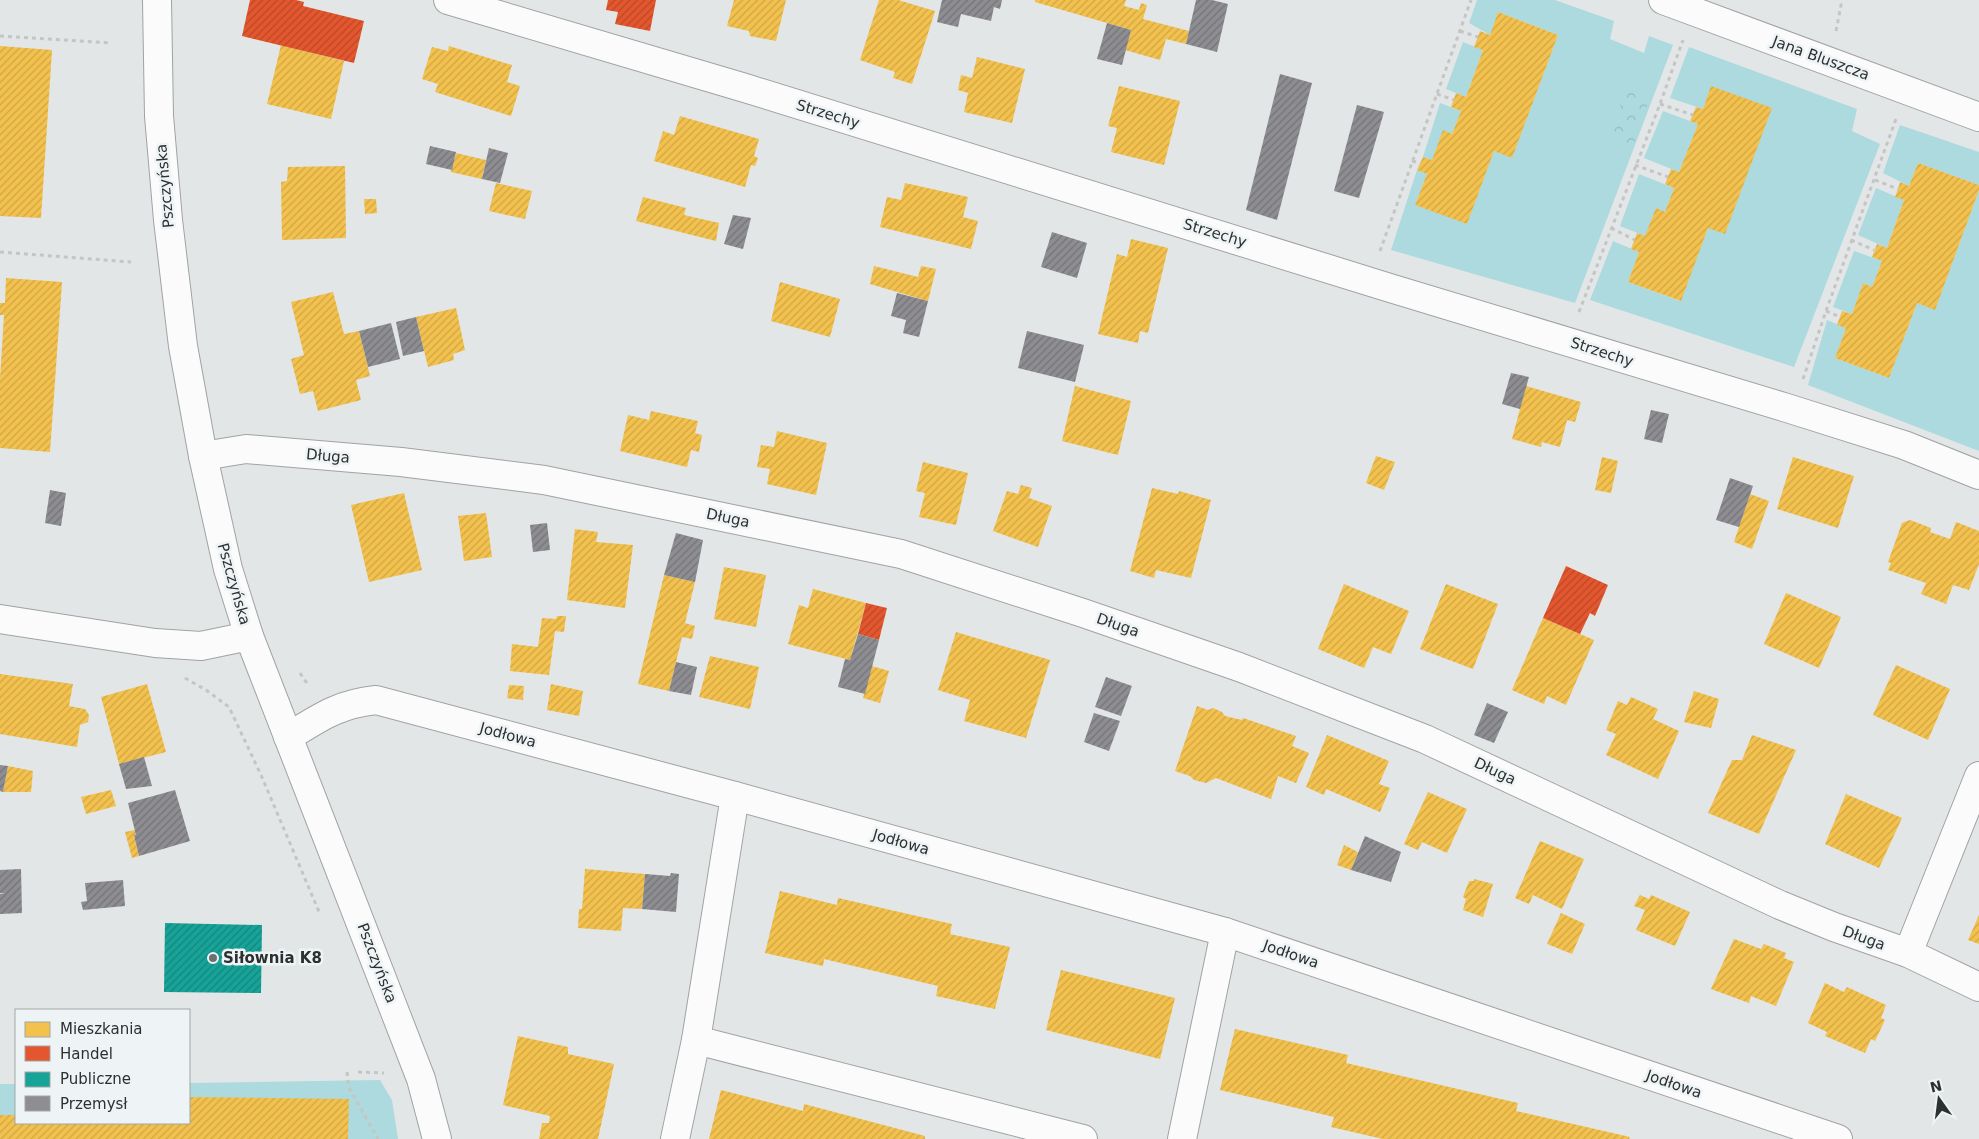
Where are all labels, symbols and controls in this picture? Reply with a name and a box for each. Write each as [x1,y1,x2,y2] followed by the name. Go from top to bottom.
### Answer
[1769,32,1872,84] street label: Jana Bluszcza
[794,96,862,132] street label: Strzechy
[152,143,178,229] street label: Pszczyńska
[1181,215,1249,251] street label: Strzechy
[1568,333,1636,371] street label: Strzechy
[305,445,351,467] street label: Długa
[705,505,751,531] street label: Długa
[214,541,254,627] street label: Pszczyńska
[1094,609,1142,641] street label: Długa
[477,719,538,751] street label: Jodłowa
[1471,754,1519,788] street label: Długa
[870,825,931,859] street label: Jodłowa
[353,920,401,1006] street label: Pszczyńska
[1840,922,1888,954] street label: Długa
[1260,936,1321,972] street label: Jodłowa
[223,949,322,967] place label: Siłownia K8
[207,952,219,964] marker: Siłownia K8
[15,1009,190,1124] legend
[60,1020,143,1038] text: Mieszkania
[60,1045,113,1063] text: Handel
[1643,1066,1704,1102] street label: Jodłowa
[60,1070,131,1088] text: Publiczne
[1914,1074,1964,1124] north arrow
[1928,1077,1943,1096] text: N
[60,1095,128,1113] text: Przemysł

